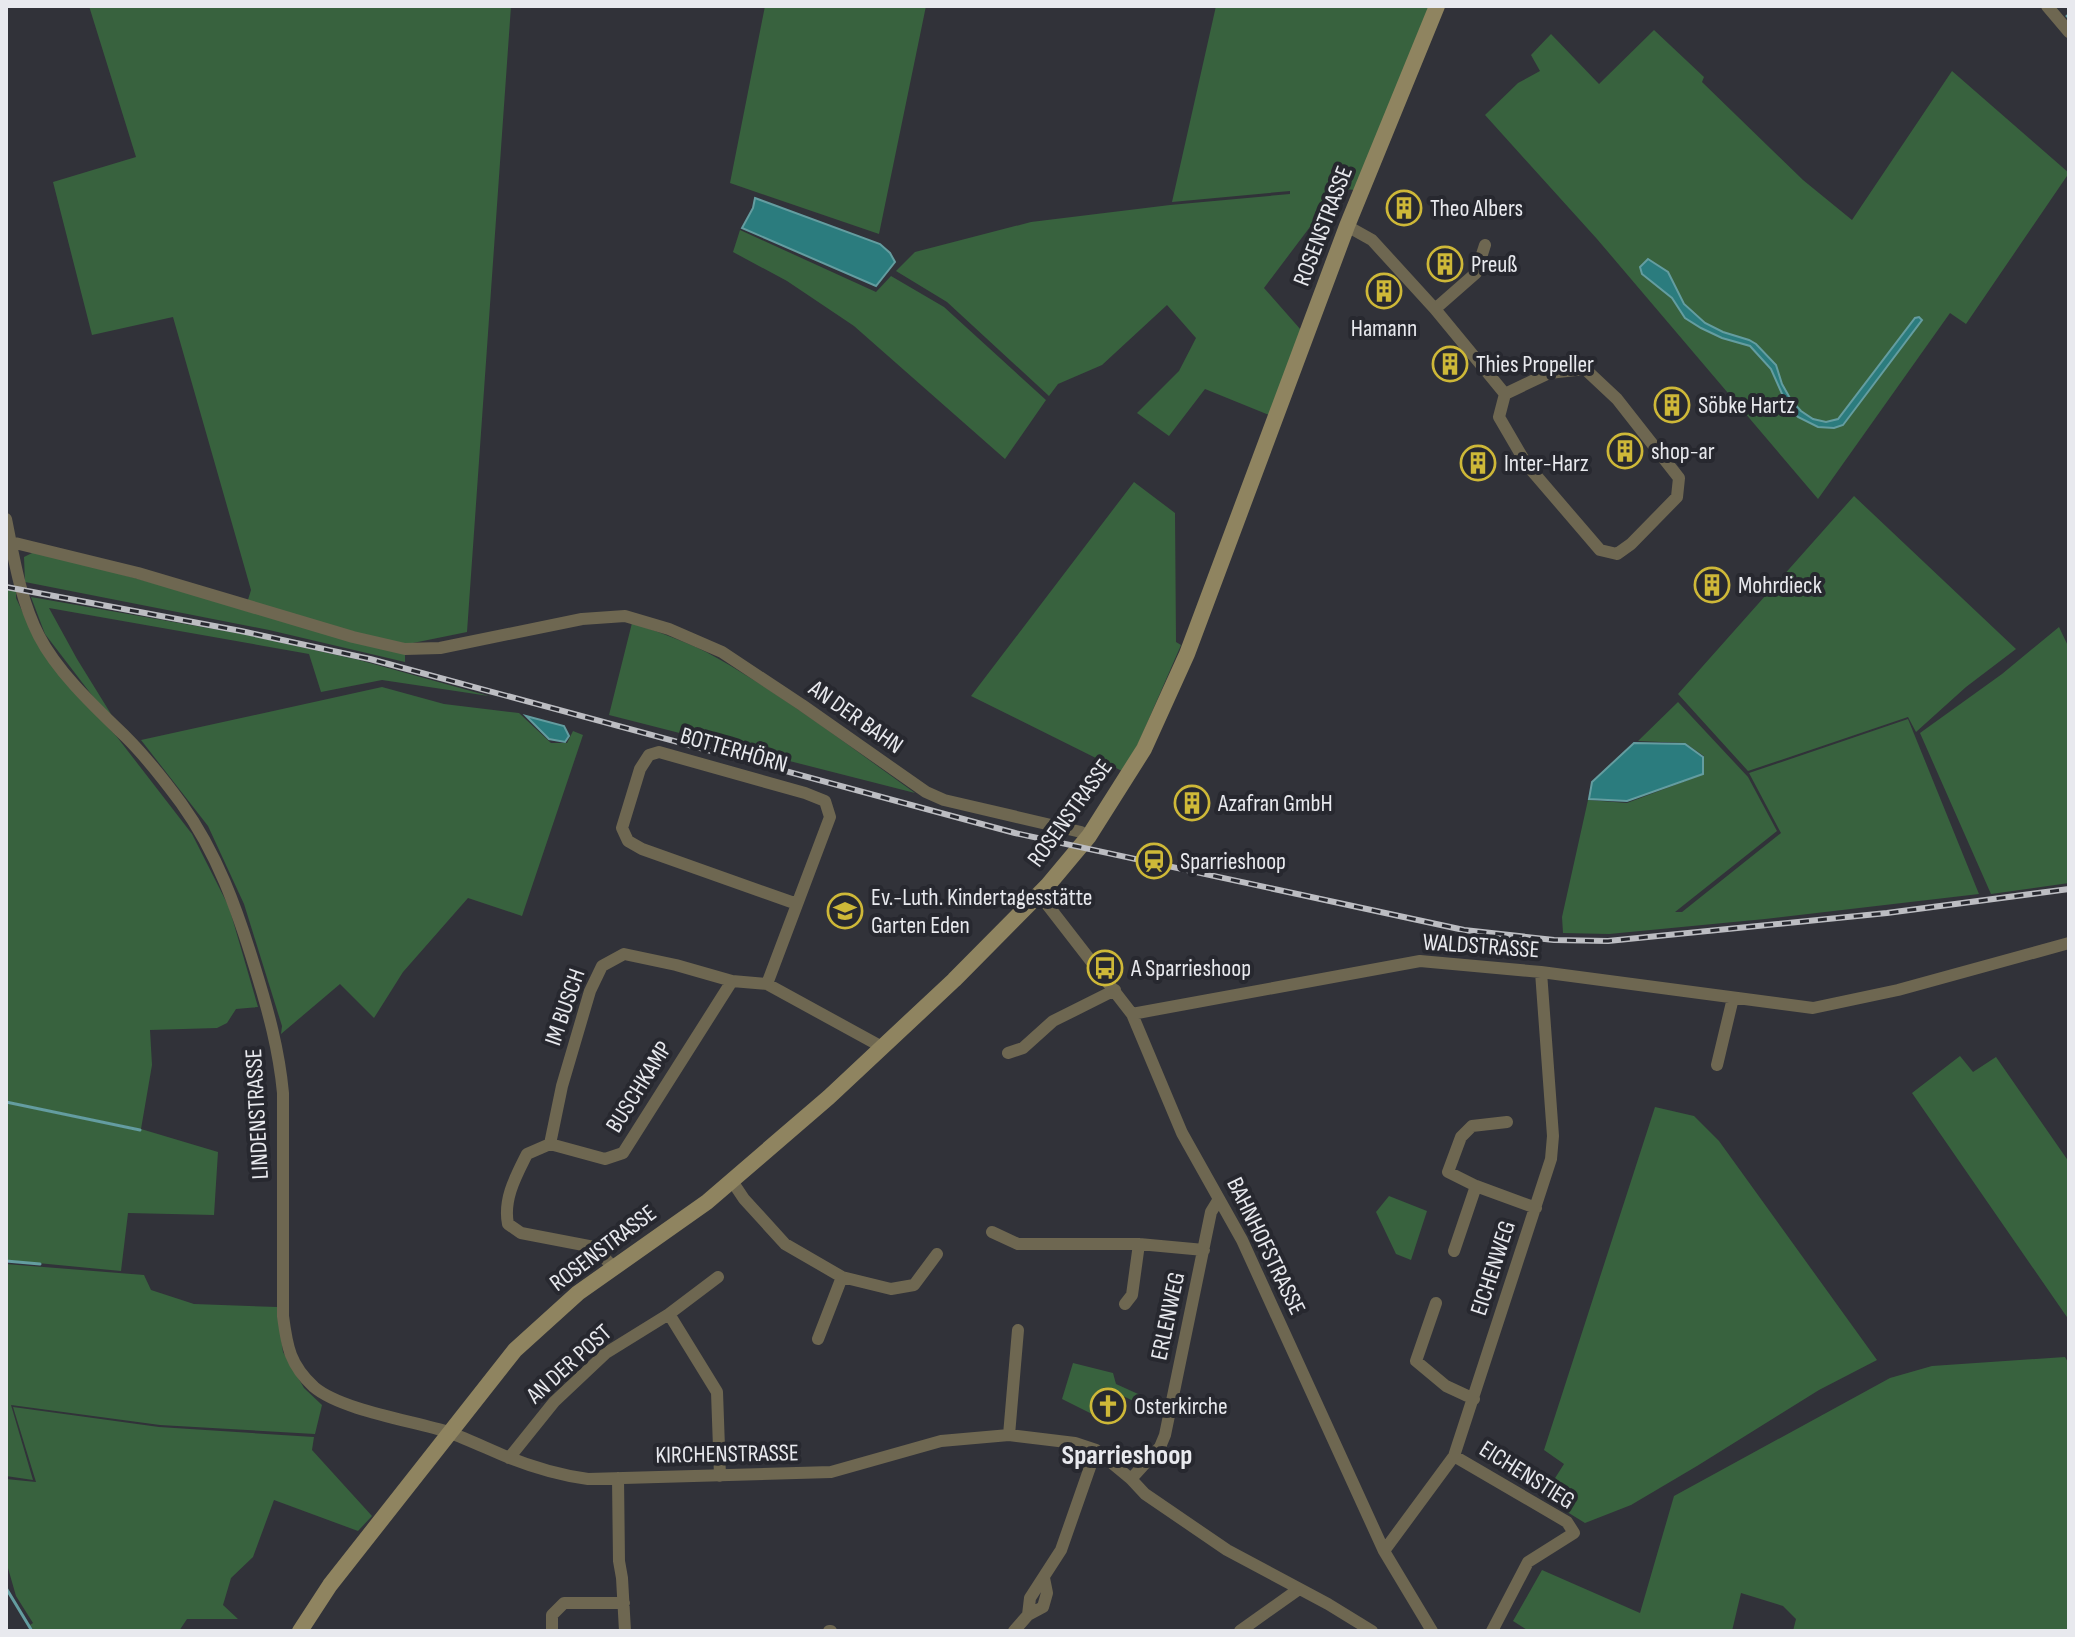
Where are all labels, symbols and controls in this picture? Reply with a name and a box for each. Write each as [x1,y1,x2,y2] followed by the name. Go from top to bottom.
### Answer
[1287,162,1359,290] street label: ROSENSTRASSE
[1385,189,1423,227] building icon: Theo Albers
[1430,194,1523,223] place label: Theo Albers
[1426,245,1464,283] building icon: Preuß
[1471,250,1517,279] place label: Preuß
[1365,272,1403,310] building icon: Hamann
[1351,314,1417,343] place label: Hamann
[1431,345,1469,383] building icon: Thies Propeller
[1476,350,1594,379] place label: Thies Propeller
[1653,386,1691,424] building icon: Söbke Hartz
[1698,391,1796,420] place label: Söbke Hartz
[1606,432,1644,470] building icon: shop-ar
[1651,437,1715,466] place label: shop-ar
[1459,444,1497,482] building icon: Inter-Harz
[1504,449,1589,478] place label: Inter-Harz
[1693,566,1731,604] building icon: Mohrdieck
[1738,571,1822,600] place label: Mohrdieck
[803,673,909,760] street label: AN DER BAHN
[677,721,791,779] street label: BOTTERHÖRN
[1021,753,1119,873] street label: ROSENSTRASSE
[1173,784,1211,822] building icon: Azafran GmbH
[1217,789,1333,818] place label: Azafran GmbH
[1135,842,1173,880] station icon: Sparrieshoop
[1180,847,1286,876] place label: Sparrieshoop
[871,883,1093,940] place label: Ev.-Luth. Kindertagesstätte Garten Eden
[826,892,864,930] school or university icon: Ev.-Luth. Kindertagesstätte Garten Eden
[1422,927,1540,965] street label: WALDSTRASSE
[1086,949,1124,987] bus stop icon: A Sparrieshoop
[1130,954,1251,983] place label: A Sparrieshoop
[538,965,592,1049] street label: IM BUSCH
[600,1036,678,1138] street label: BUSCHKAMP
[239,1048,275,1180] street label: LINDENSTRASSE
[1220,1172,1312,1320] street label: BAHNHOFSTRASSE
[544,1198,662,1298] street label: ROSENSTRASSE
[1464,1217,1522,1319] street label: EICHENWEG
[1145,1269,1191,1363] street label: ERLENWEG
[520,1318,618,1410] street label: AN DER POST
[1089,1387,1127,1425] church icon: Osterkirche
[1134,1392,1228,1421] place label: Osterkirche
[1474,1434,1580,1516] street label: EICHENSTIEG
[655,1438,799,1470] street label: KIRCHENSTRASSE
[1062,1439,1192,1472] district label: Sparrieshoop

